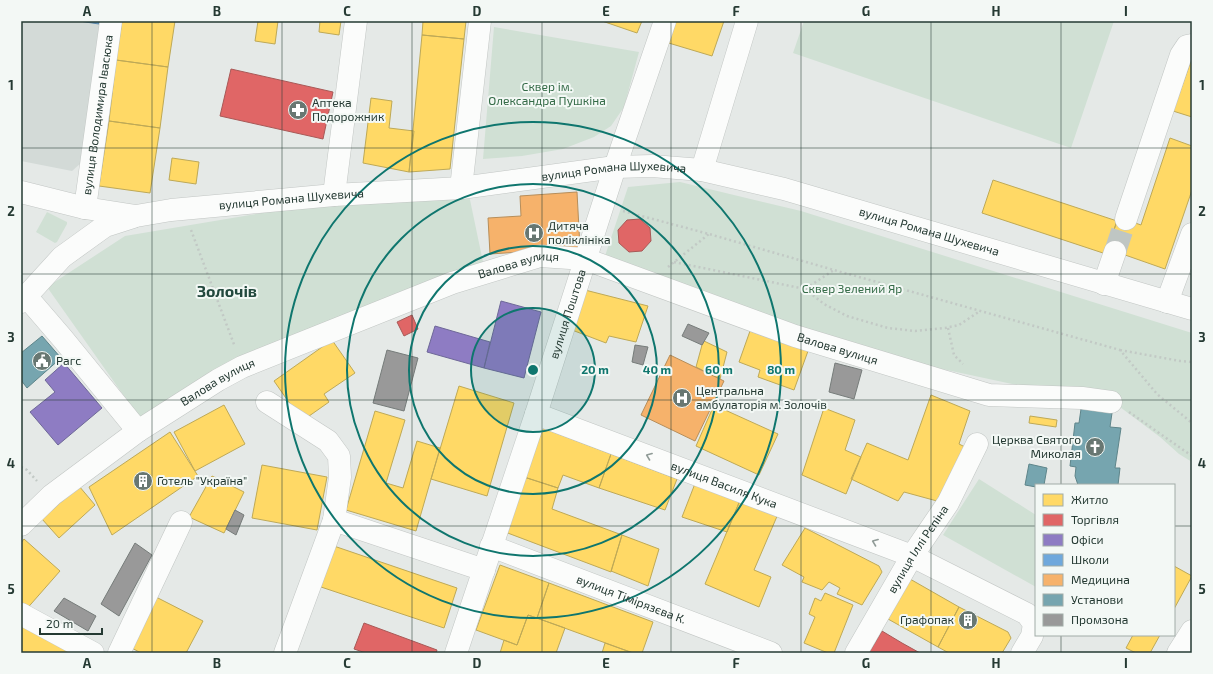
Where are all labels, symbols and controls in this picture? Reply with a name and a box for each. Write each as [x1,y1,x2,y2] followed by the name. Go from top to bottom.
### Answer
[83,3,92,19] text: A
[213,3,221,19] text: B
[343,3,351,19] text: C
[473,3,482,19] text: D
[602,3,610,19] text: E
[732,3,740,19] text: F
[862,3,870,19] text: G
[992,3,1001,19] text: H
[1124,3,1128,19] text: I
[79,34,115,196] street label: вулиця Володимира Івасюка
[8,77,14,93] text: 1
[1199,77,1205,93] text: 1
[488,79,606,108] park label: Сквер ім. Олександра Пушкіна
[312,95,385,123] place label: Аптека Подорожник
[287,99,309,121] pharmacy icon: Аптека Подорожник
[540,158,687,183] street label: вулиця Романа Шухевича
[218,185,364,212] street label: вулиця Романа Шухевича
[7,203,15,219] text: 2
[858,203,1001,258] street label: вулиця Романа Шухевича
[1198,203,1206,219] text: 2
[548,218,611,246] place label: Дитяча поліклініка
[523,222,545,244] hospital icon: Дитяча поліклініка
[476,248,560,281] street label: Валова вулиця
[546,267,588,360] street label: вулиця Поштова
[197,281,257,300] district label: Золочів
[802,281,902,295] park label: Сквер Зелений Яр
[7,329,15,345] text: 3
[796,329,880,367] street label: Валова вулиця
[1198,329,1206,345] text: 3
[31,350,53,372] public building icon: Рагс
[56,353,81,367] place label: Рагс
[177,355,257,408] street label: Валова вулиця
[581,362,609,376] text: 20 m
[643,362,671,376] text: 40 m
[705,362,733,376] text: 60 m
[767,362,795,376] text: 80 m
[526,363,540,377] centre of rings
[696,383,827,412] place label: Центральна амбулаторія м. Золочів
[671,387,693,409] hospital icon: Центральна амбулаторія м. Золочів
[992,432,1081,460] place label: Церква Святого Миколая
[1084,436,1106,458] church icon: Церква Святого Миколая
[645,453,652,461] one-way arrow
[7,455,15,471] text: 4
[1198,455,1206,471] text: 4
[669,458,779,510] street label: вулиця Василя Кука
[132,470,154,492] building icon: Готель "Україна"
[157,473,247,487] place label: Готель "Україна"
[1035,484,1175,636] legend
[1071,492,1109,506] text: Житло
[884,502,951,595] street label: вулиця Іллі Рєпіна
[1071,512,1119,526] text: Торгівля
[1071,532,1104,546] text: Офіси
[872,538,879,546] one-way arrow
[1071,552,1109,566] text: Школи
[575,571,688,626] street label: вулиця Тімірязєва К.
[1071,572,1130,586] text: Медицина
[7,581,15,597] text: 5
[1198,581,1206,597] text: 5
[1071,592,1123,606] text: Установи
[957,609,979,631] building icon: Графопак
[40,610,102,636] scale bar
[900,612,955,626] place label: Графопак
[1071,612,1128,626] text: Промзона
[46,616,73,630] text: 20 m
[83,655,92,671] text: A
[213,655,221,671] text: B
[343,655,351,671] text: C
[473,655,482,671] text: D
[602,655,610,671] text: E
[732,655,740,671] text: F
[862,655,870,671] text: G
[992,655,1001,671] text: H
[1124,655,1128,671] text: I

